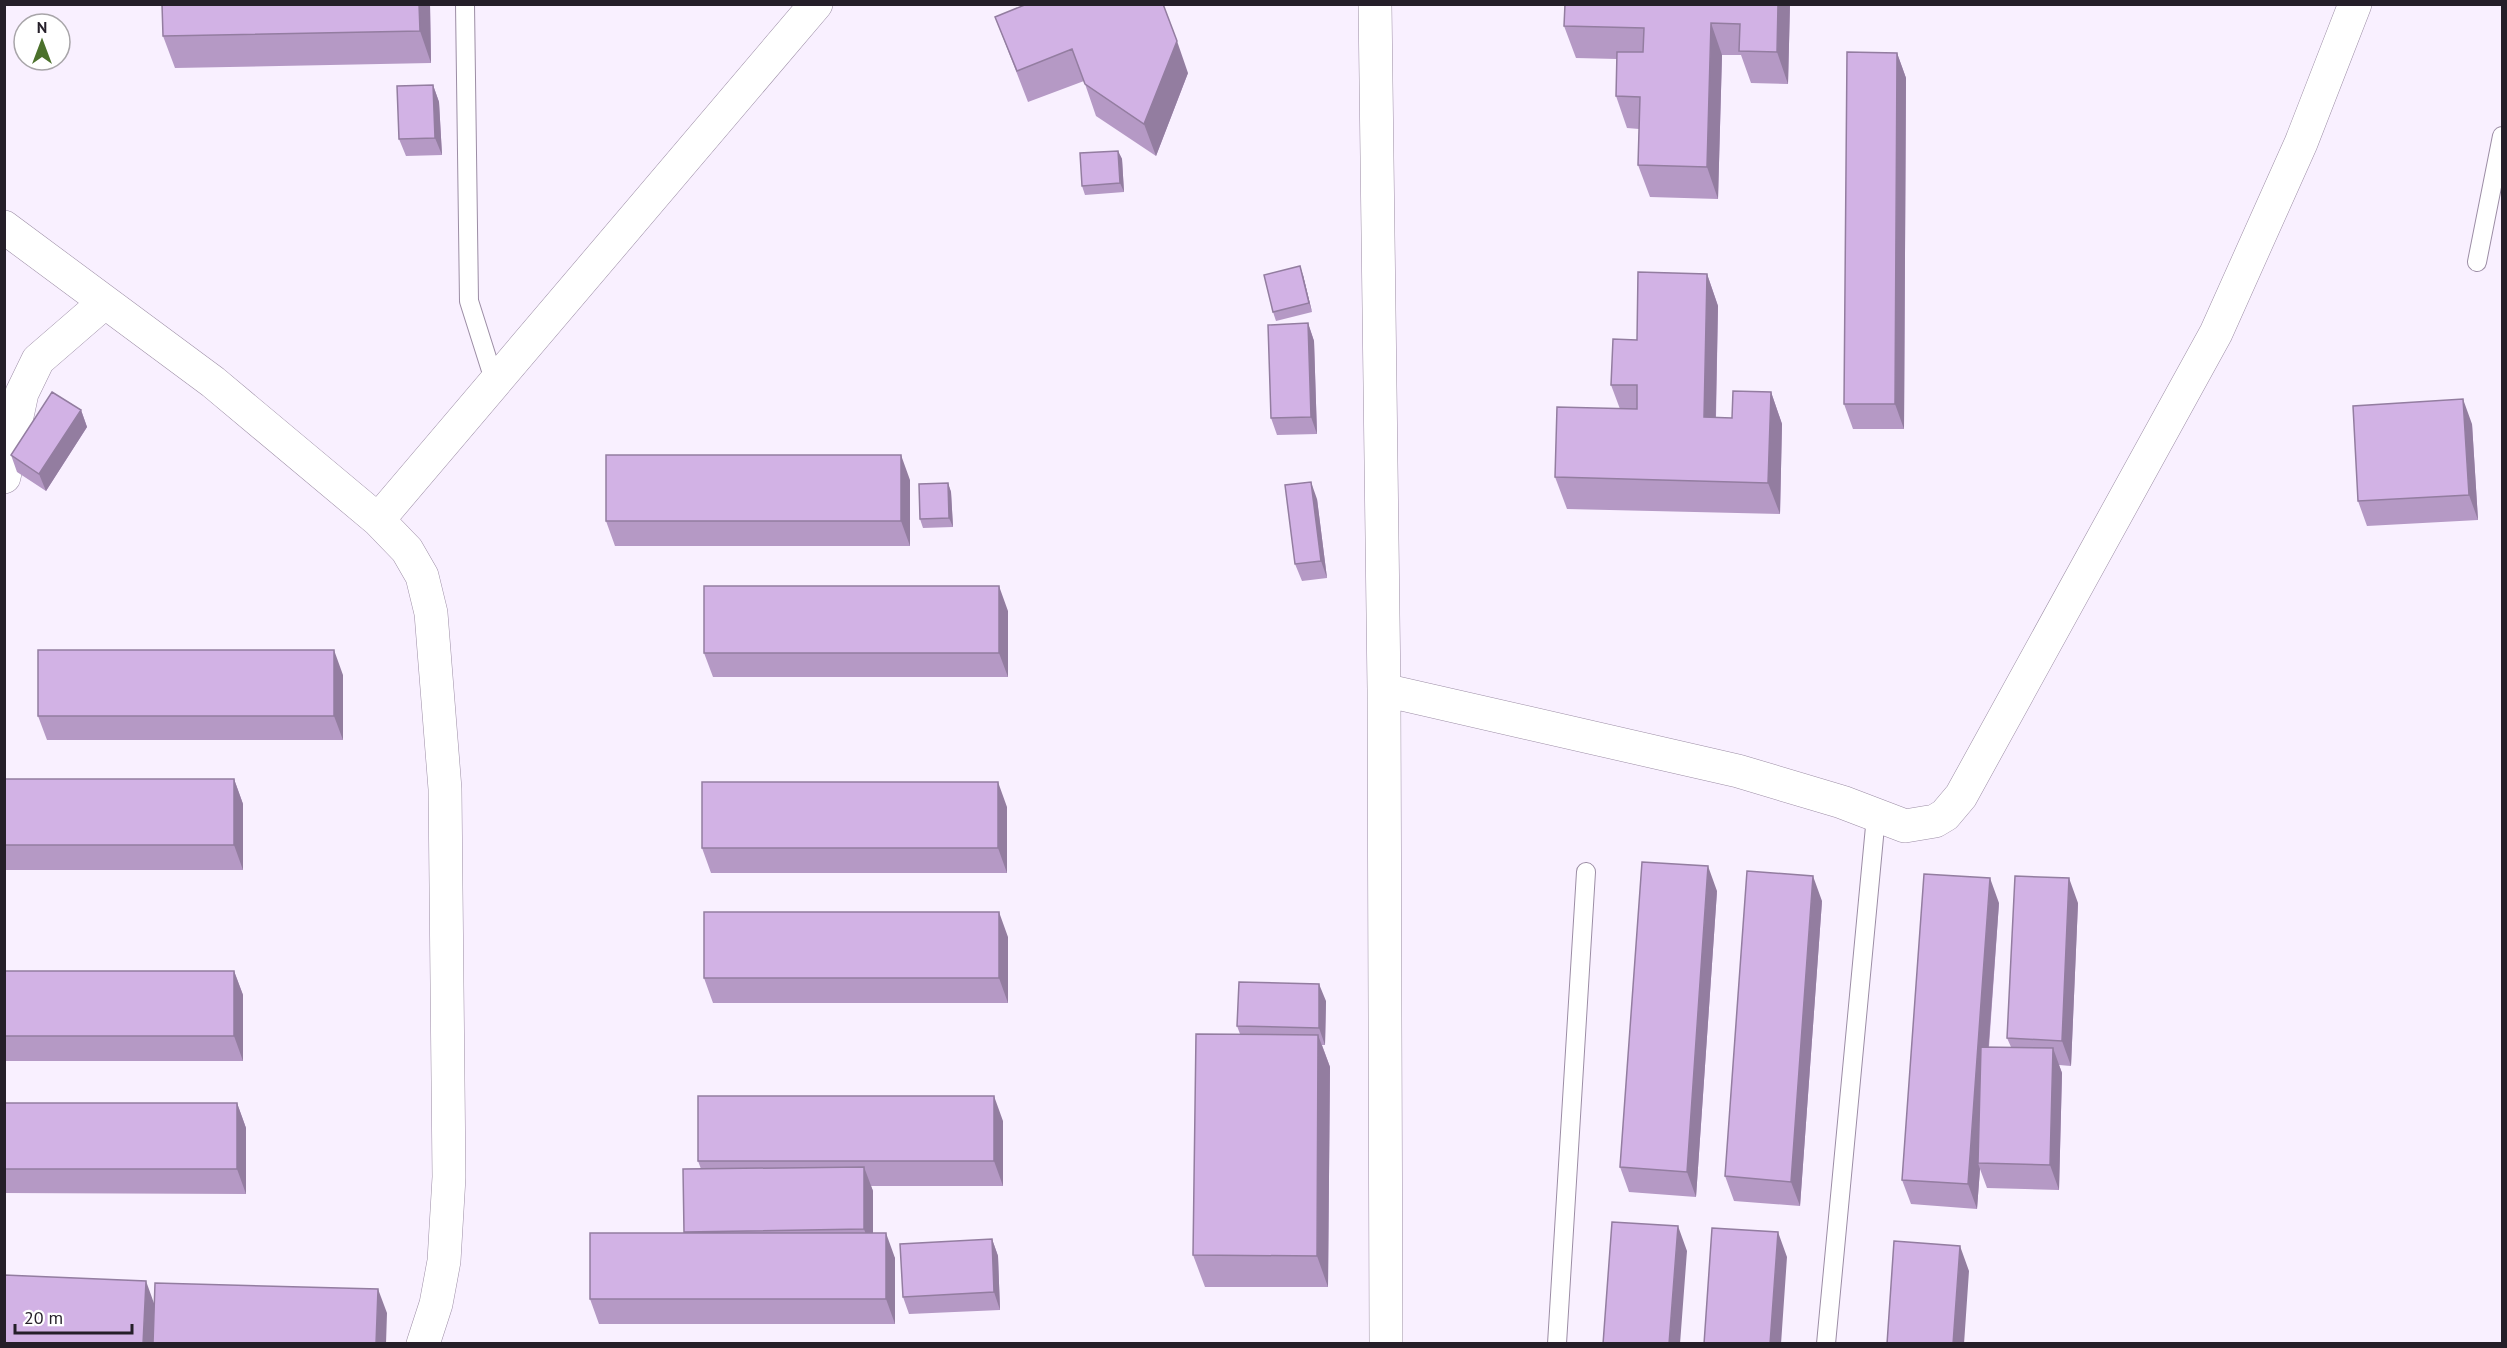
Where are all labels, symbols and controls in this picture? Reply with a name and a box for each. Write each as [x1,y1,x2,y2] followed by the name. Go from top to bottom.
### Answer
[12,12,72,72] north arrow
[37,17,47,37] text: N
[15,1297,132,1335] scale bar
[24,1306,63,1329] text: 20 m

